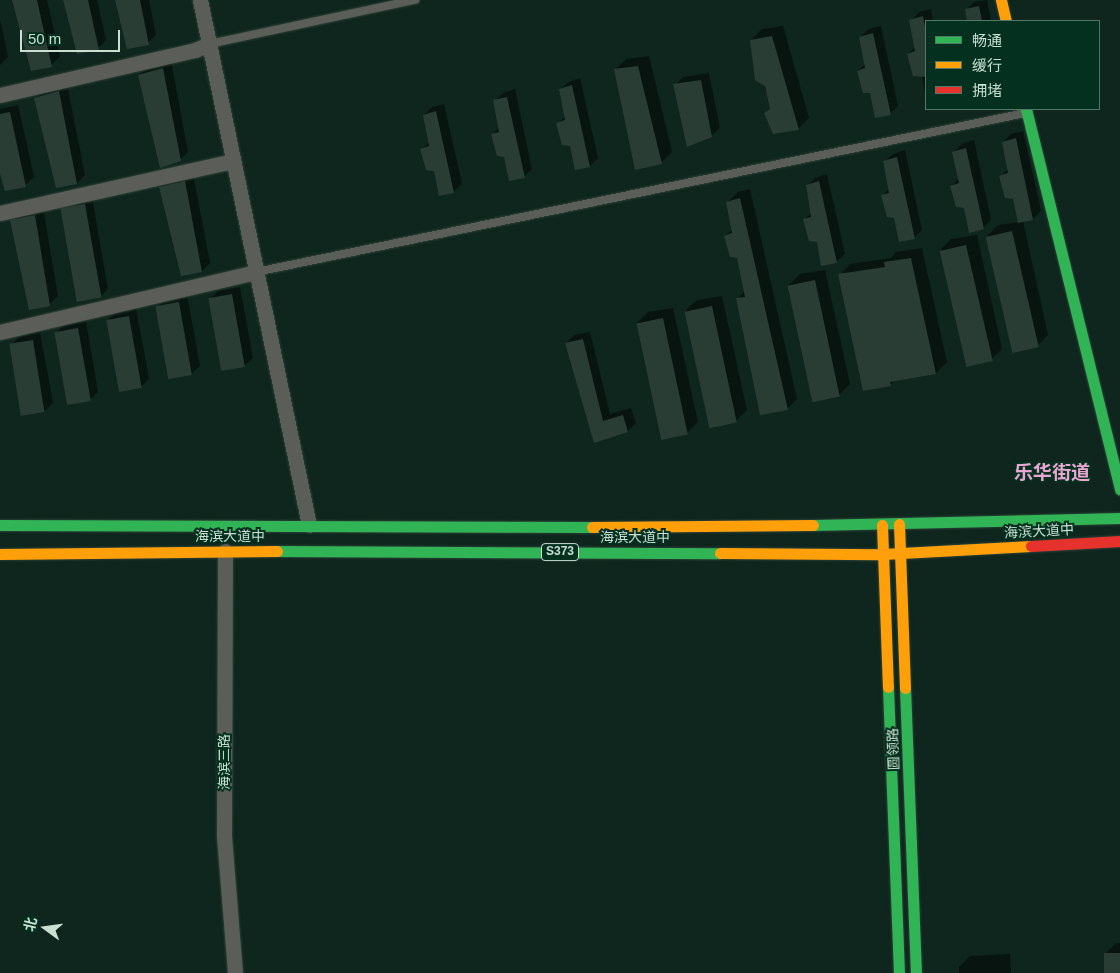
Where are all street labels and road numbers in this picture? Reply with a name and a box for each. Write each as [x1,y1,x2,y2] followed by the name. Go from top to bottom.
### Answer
[1004,521,1074,541] street label: 海滨大道中
[195,528,265,544] street label: 海滨大道中
[600,529,670,545] street label: 海滨大道中
[540,542,580,562] road number: S373
[884,728,902,770] street label: 圆领路
[216,734,232,790] street label: 海滨三路

